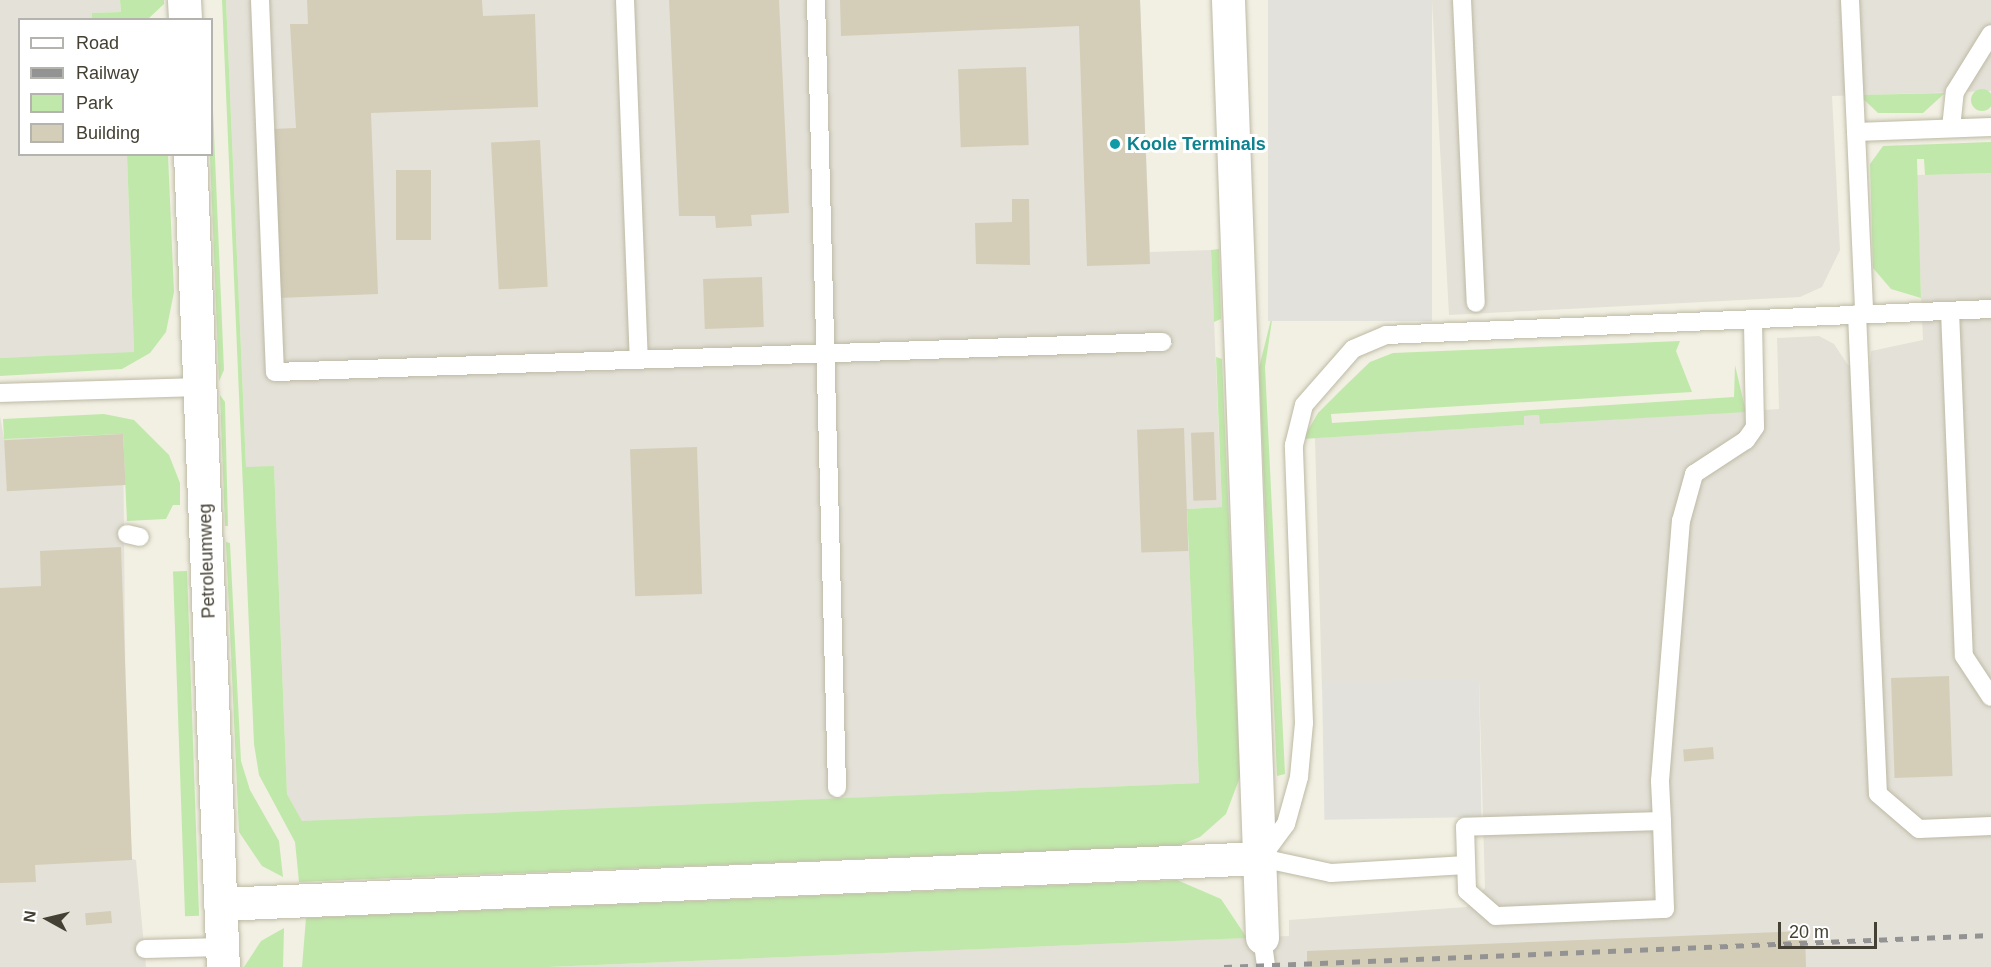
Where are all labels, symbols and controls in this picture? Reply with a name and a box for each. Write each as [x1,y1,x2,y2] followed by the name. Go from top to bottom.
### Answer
[18,18,213,156] legend
[76,33,119,53] text: Road
[76,63,139,83] text: Railway
[76,93,113,113] text: Park
[76,123,140,143] text: Building
[1127,133,1266,155] place label: Koole Terminals
[1108,137,1122,151] marker: Koole Terminals
[194,503,220,619] street label: Petroleumweg
[18,889,78,949] north arrow
[20,910,39,923] text: N
[1781,910,1880,948] scale bar
[1789,922,1829,942] text: 20 m

